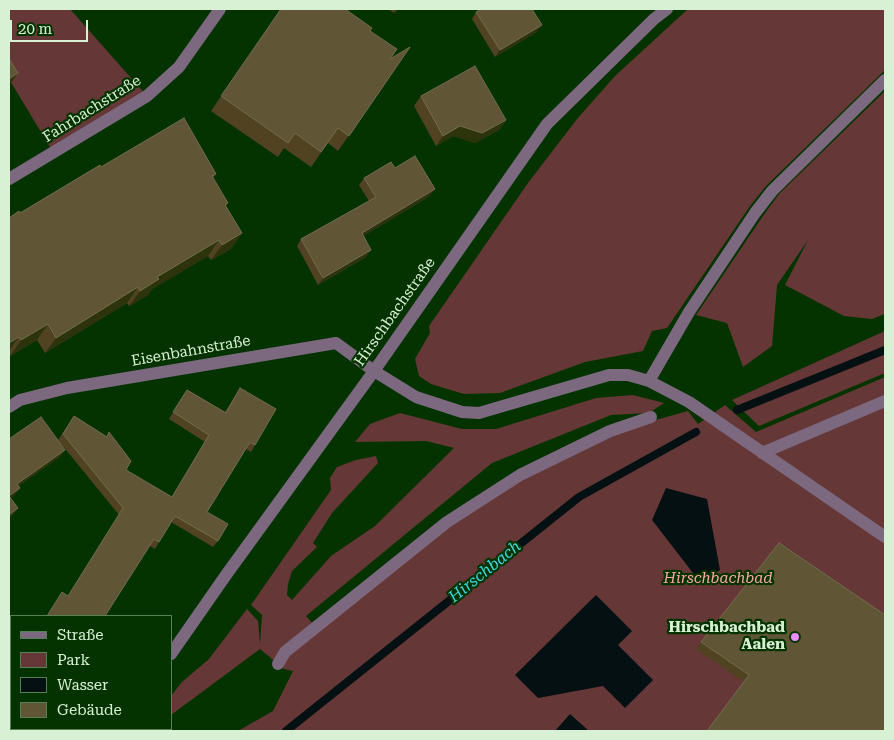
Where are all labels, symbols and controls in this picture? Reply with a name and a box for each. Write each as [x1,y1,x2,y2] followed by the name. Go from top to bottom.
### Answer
[12,10,90,42] scale bar
[18,20,52,38] text: 20 m
[40,72,144,146] street label: Fahrbachstraße
[351,254,439,370] street label: Hirschbachstraße
[130,332,252,370] street label: Eisenbahnstraße
[445,537,525,607] water label: Hirschbach
[663,570,773,588] park label: Hirschbachbad
[10,615,172,730] legend
[669,619,785,654] place label: Hirschbachbad Aalen
[57,626,104,644] text: Straße
[789,631,801,643] marker: Hirschbachbad Aalen
[57,651,90,669] text: Park
[57,676,108,694] text: Wasser
[57,701,122,719] text: Gebäude

